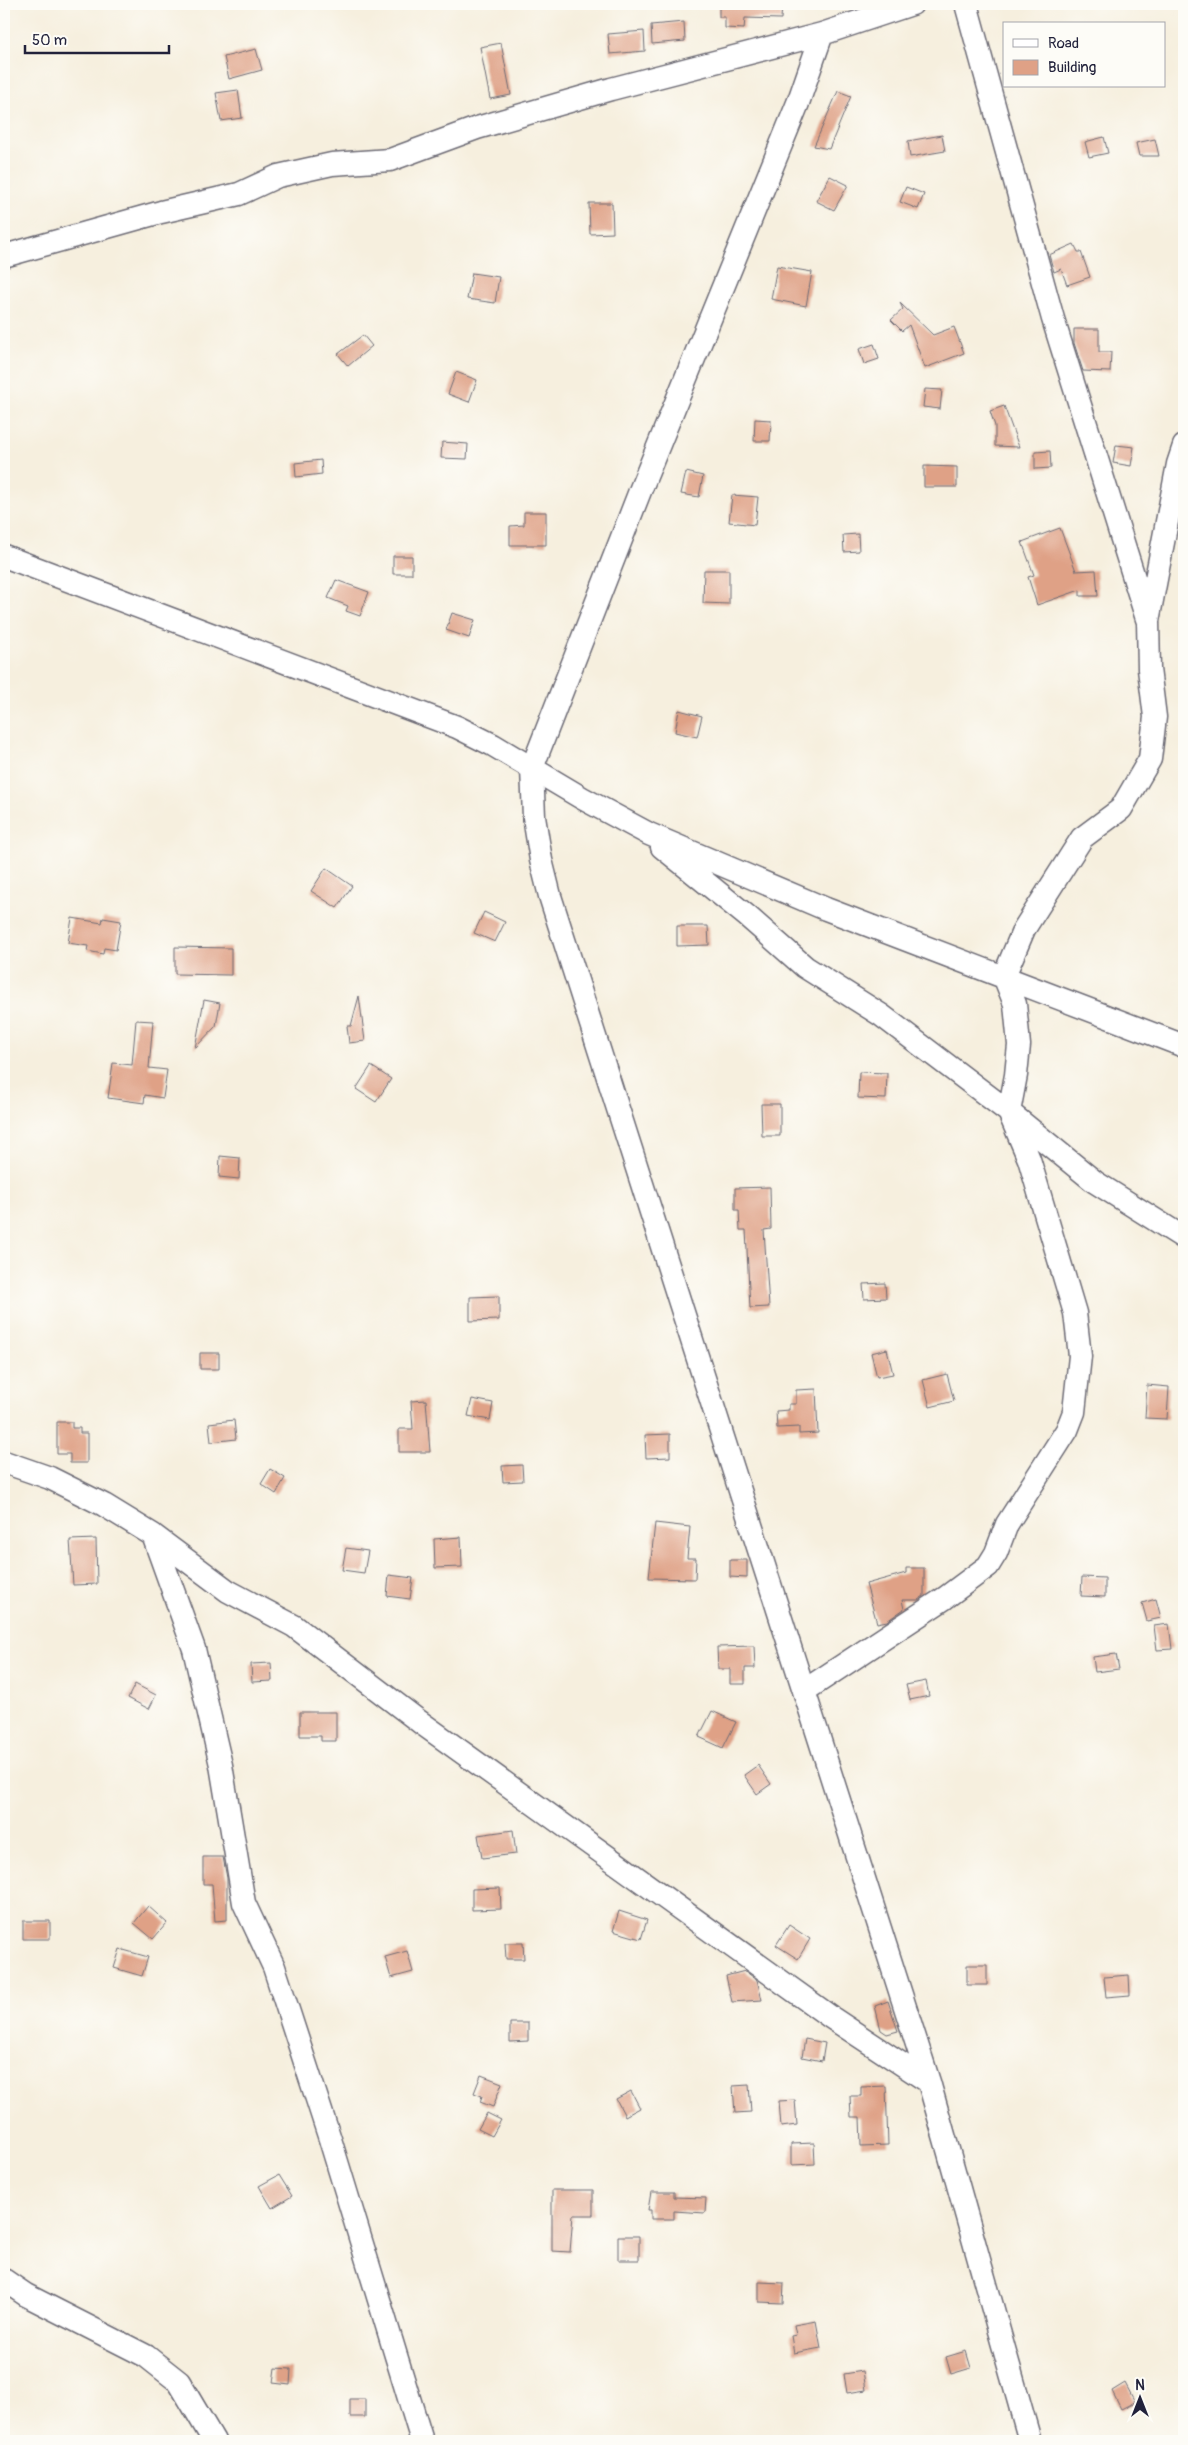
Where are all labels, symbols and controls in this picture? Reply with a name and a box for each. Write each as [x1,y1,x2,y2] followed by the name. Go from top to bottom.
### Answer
[25,22,169,54] scale bar
[1003,22,1166,88] legend
[32,31,67,50] text: 50 m
[1048,34,1079,53] text: Road
[1048,58,1096,77] text: Building
[1116,2372,1166,2422] north arrow
[1135,2377,1145,2394] text: N

